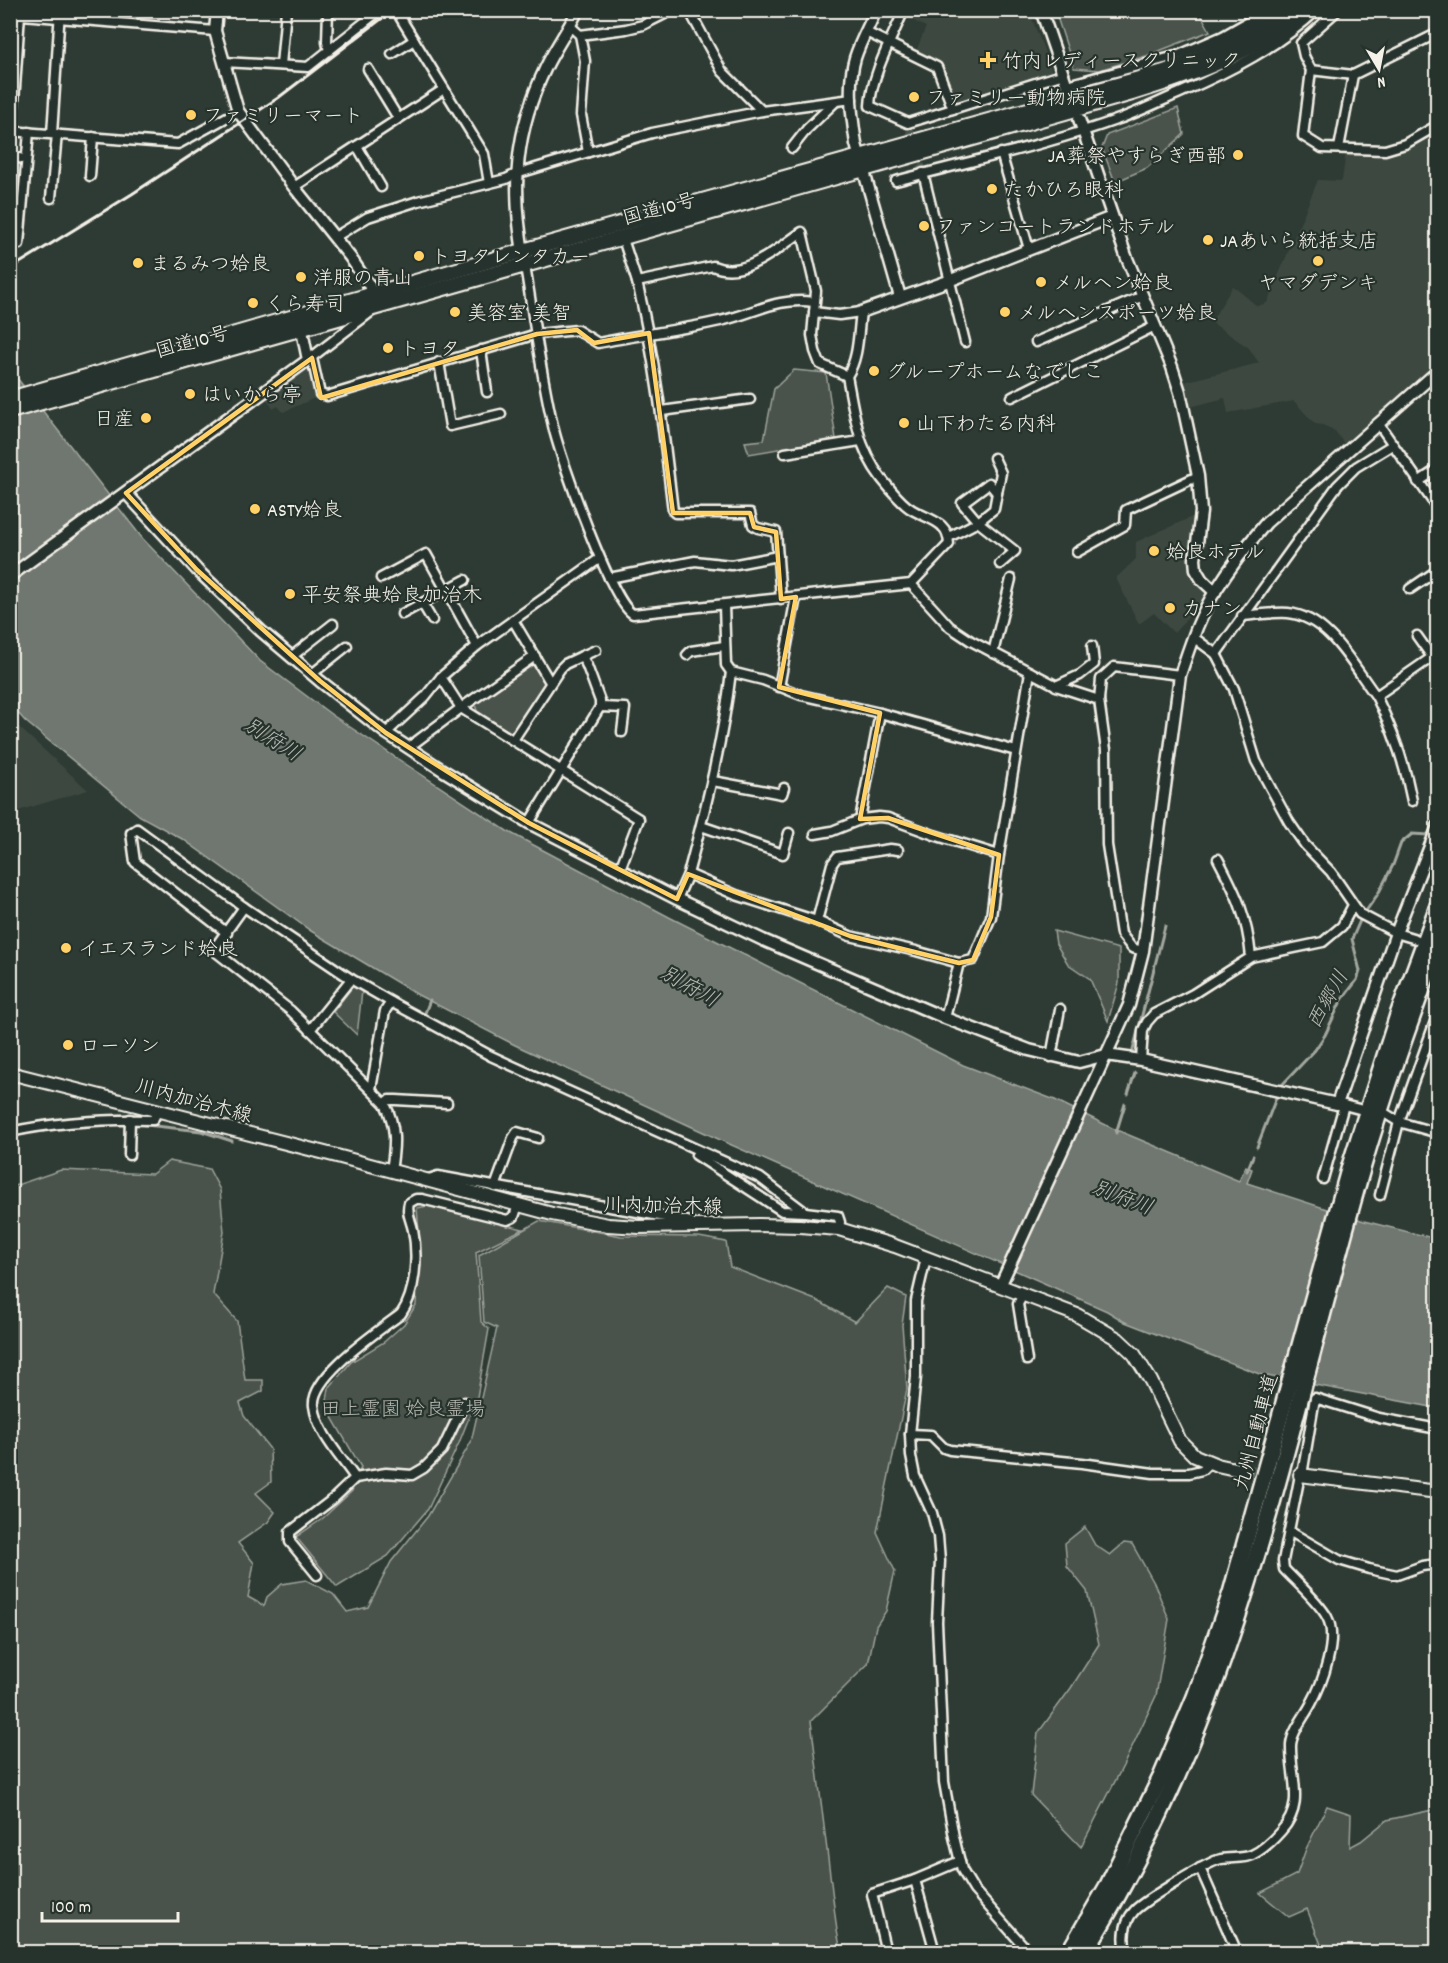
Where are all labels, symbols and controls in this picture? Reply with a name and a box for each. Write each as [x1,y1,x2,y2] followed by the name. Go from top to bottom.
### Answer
[1349,39,1409,99] north arrow
[1002,49,1241,77] place label: 竹内レディースクリニック
[979,51,997,69] marker: 竹内レディースクリニック
[1375,69,1387,93] text: N
[926,86,1106,114] place label: ファミリー動物病院
[907,90,921,104] marker: ファミリー動物病院
[203,104,363,132] place label: ファミリーマート
[184,108,198,122] marker: ファミリーマート
[1048,144,1226,172] place label: JA葬祭やすらぎ西部
[1231,148,1245,162] marker: JA葬祭やすらぎ西部
[1004,178,1124,206] place label: たかひろ眼科
[985,182,999,196] marker: たかひろ眼科
[620,188,700,234] street label: 国道10号
[936,215,1175,243] place label: ファンコートランドホテル
[917,219,931,233] marker: ファンコートランドホテル
[1220,229,1378,257] place label: JAあいら統括支店
[1201,233,1215,247] marker: JAあいら統括支店
[431,245,590,273] place label: トヨタレンタカー
[412,249,426,263] marker: トヨタレンタカー
[150,252,270,280] place label: まるみつ姶良
[1311,254,1325,268] marker: ヤマダデンキ
[131,256,145,270] marker: まるみつ姶良
[313,266,413,294] place label: 洋服の青山
[294,270,308,284] marker: 洋服の青山
[1053,271,1173,299] place label: メルヘン姶良
[1258,271,1378,299] place label: ヤマダデンキ
[1034,275,1048,289] marker: メルヘン姶良
[265,292,345,320] place label: くら寿司
[246,296,260,310] marker: くら寿司
[467,301,572,329] place label: 美容室 美智
[1017,301,1216,329] place label: メルヘンスポーツ姶良
[448,305,462,319] marker: 美容室 美智
[998,305,1012,319] marker: メルヘンスポーツ姶良
[153,321,233,367] street label: 国道10号
[400,337,460,365] place label: トヨタ
[381,341,395,355] marker: トヨタ
[886,360,1104,388] place label: グループホームなでしこ
[867,364,881,378] marker: グループホームなでしこ
[202,383,302,411] place label: はいから亭
[183,387,197,401] marker: はいから亭
[94,407,134,435] place label: 日産
[139,411,153,425] marker: 日産
[916,412,1056,440] place label: 山下わたる内科
[897,416,911,430] marker: 山下わたる内科
[267,498,342,526] place label: ASTY姶良
[248,502,262,516] marker: ASTY姶良
[1166,540,1265,568] place label: 姶良ホテル
[1147,544,1161,558] marker: 姶良ホテル
[302,583,482,611] place label: 平安祭典姶良加治木
[283,587,297,601] marker: 平安祭典姶良加治木
[1182,597,1242,625] place label: カナン
[1163,601,1177,615] marker: カナン
[237,712,306,771] water label: 別府川
[78,937,238,965] place label: イエスランド姶良
[59,941,73,955] marker: イエスランド姶良
[654,960,723,1017] water label: 別府川
[1301,966,1358,1035] water label: 西郷川
[80,1034,160,1062] place label: ローソン
[61,1038,75,1052] marker: ローソン
[132,1074,255,1132] street label: 川内加治木線
[1087,1175,1157,1225] water label: 別府川
[603,1193,723,1223] street label: 川内加治木線
[1229,1371,1287,1494] street label: 九州自動車道
[321,1397,485,1425] park label: 田上霊園 姶良霊場
[42,1885,178,1923] scale bar
[51,1896,91,1921] text: 100 m

